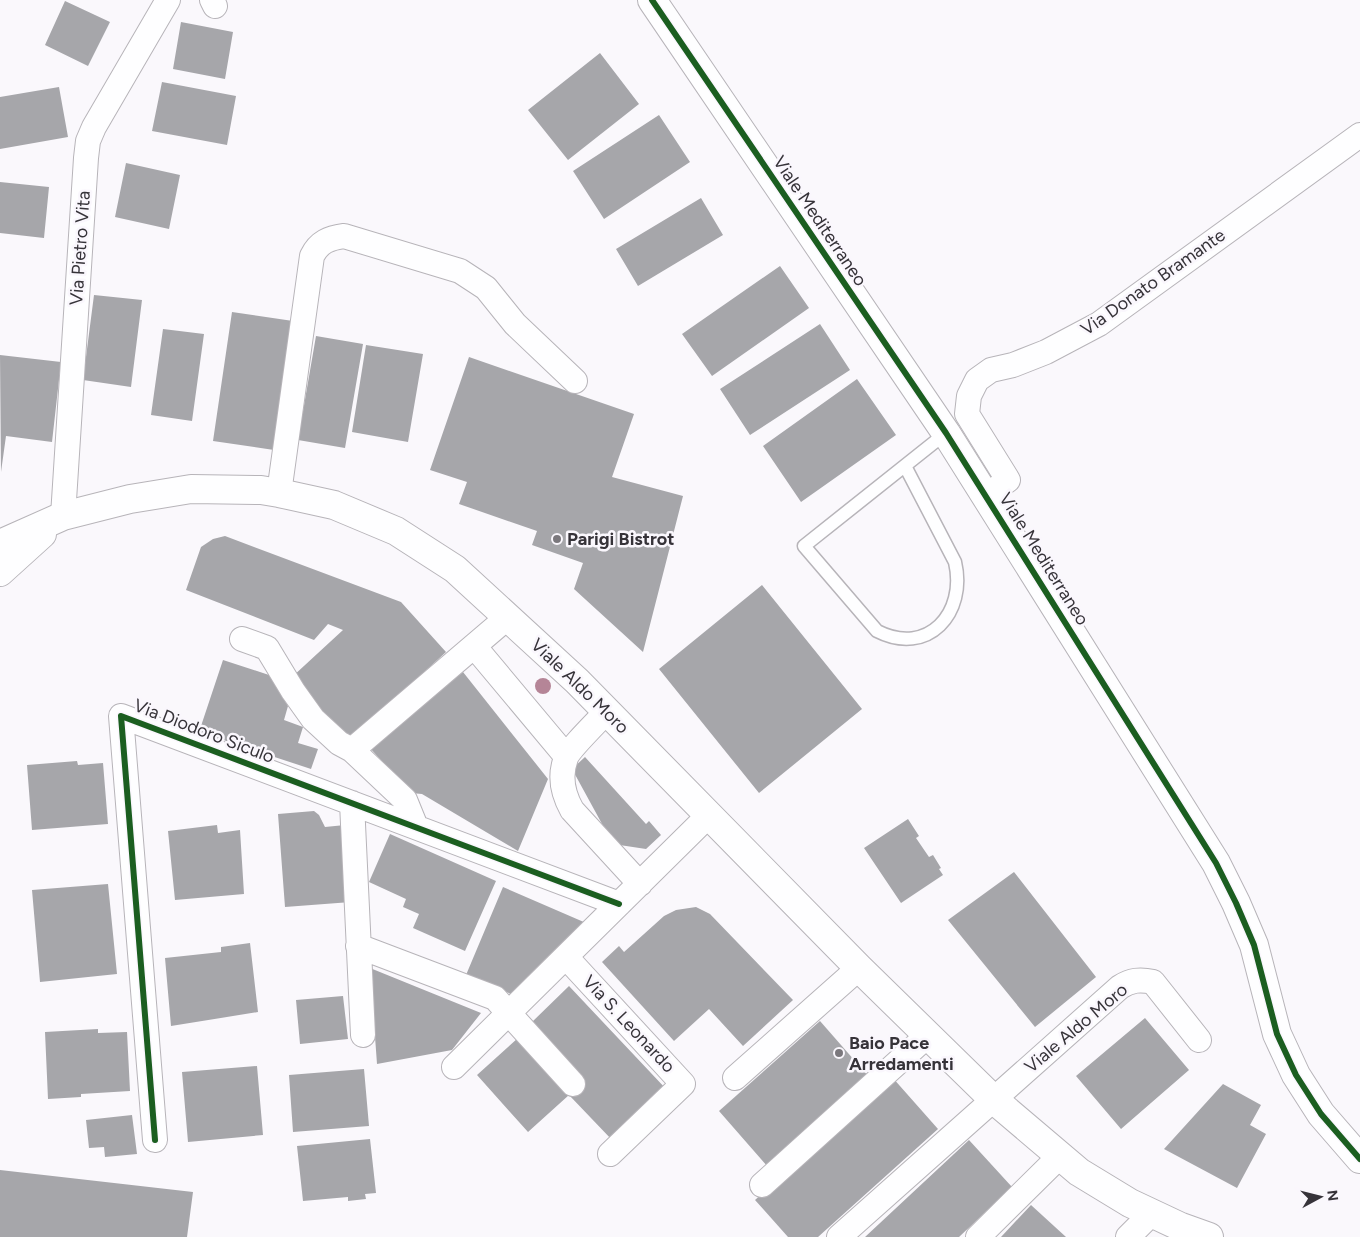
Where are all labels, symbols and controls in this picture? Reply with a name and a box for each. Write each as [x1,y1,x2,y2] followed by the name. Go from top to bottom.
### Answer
[768,152,872,290] street label: Viale Mediterraneo
[65,190,95,306] street label: Via Pietro Vita
[1077,224,1230,340] street label: Via Donato Bramante
[994,489,1094,629] street label: Viale Mediterraneo
[567,528,675,550] place label: Parigi Bistrot
[551,533,563,545] marker: Parigi Bistrot
[526,634,634,738] street label: Viale Aldo Moro
[131,694,277,768] street label: Via Diodoro Siculo
[578,971,680,1077] street label: Via S. Leonardo
[1020,978,1132,1078] street label: Viale Aldo Moro
[849,1032,954,1075] place label: Baio Pace Arredamenti
[833,1047,845,1059] marker: Baio Pace Arredamenti
[1295,1172,1345,1222] north arrow
[1323,1189,1342,1202] text: N

